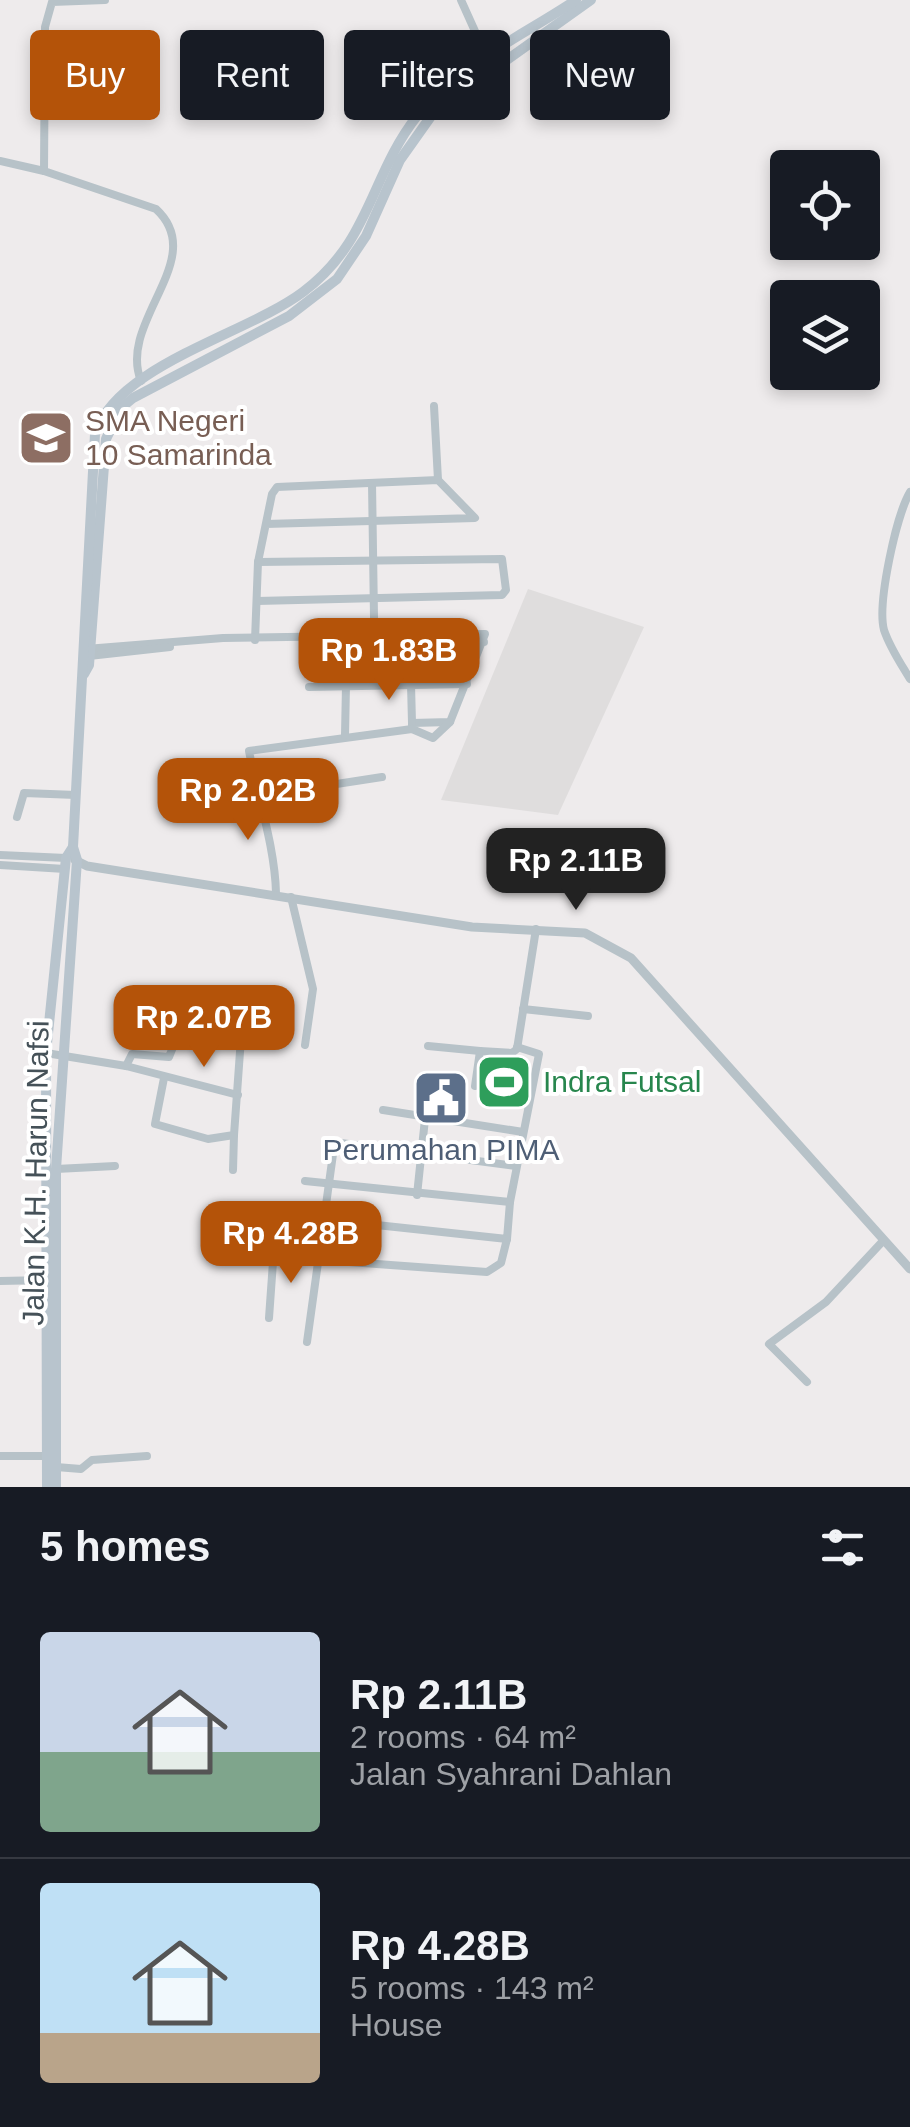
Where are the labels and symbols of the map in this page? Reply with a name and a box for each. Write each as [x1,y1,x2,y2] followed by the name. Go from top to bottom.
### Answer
[85,404,272,471] place label: SMA Negeri 10 Samarinda
[16,408,76,468] school or university icon: SMA Negeri 10 Samarinda
[286,618,492,703] pin: Rp 1.83B
[145,758,351,843] pin: Rp 2.02B
[473,828,679,913] pin: Rp 2.11B
[101,985,307,1070] pin: Rp 2.07B
[16,1020,55,1326] street label: Jalan K.H. Harun Nafsi
[474,1052,534,1112] sports icon: Indra Futsal
[543,1065,701,1098] place label: Indra Futsal
[411,1068,471,1128] public building icon: Perumahan PIMA
[323,1133,559,1166] place label: Perumahan PIMA
[188,1201,394,1286] pin: Rp 4.28B

